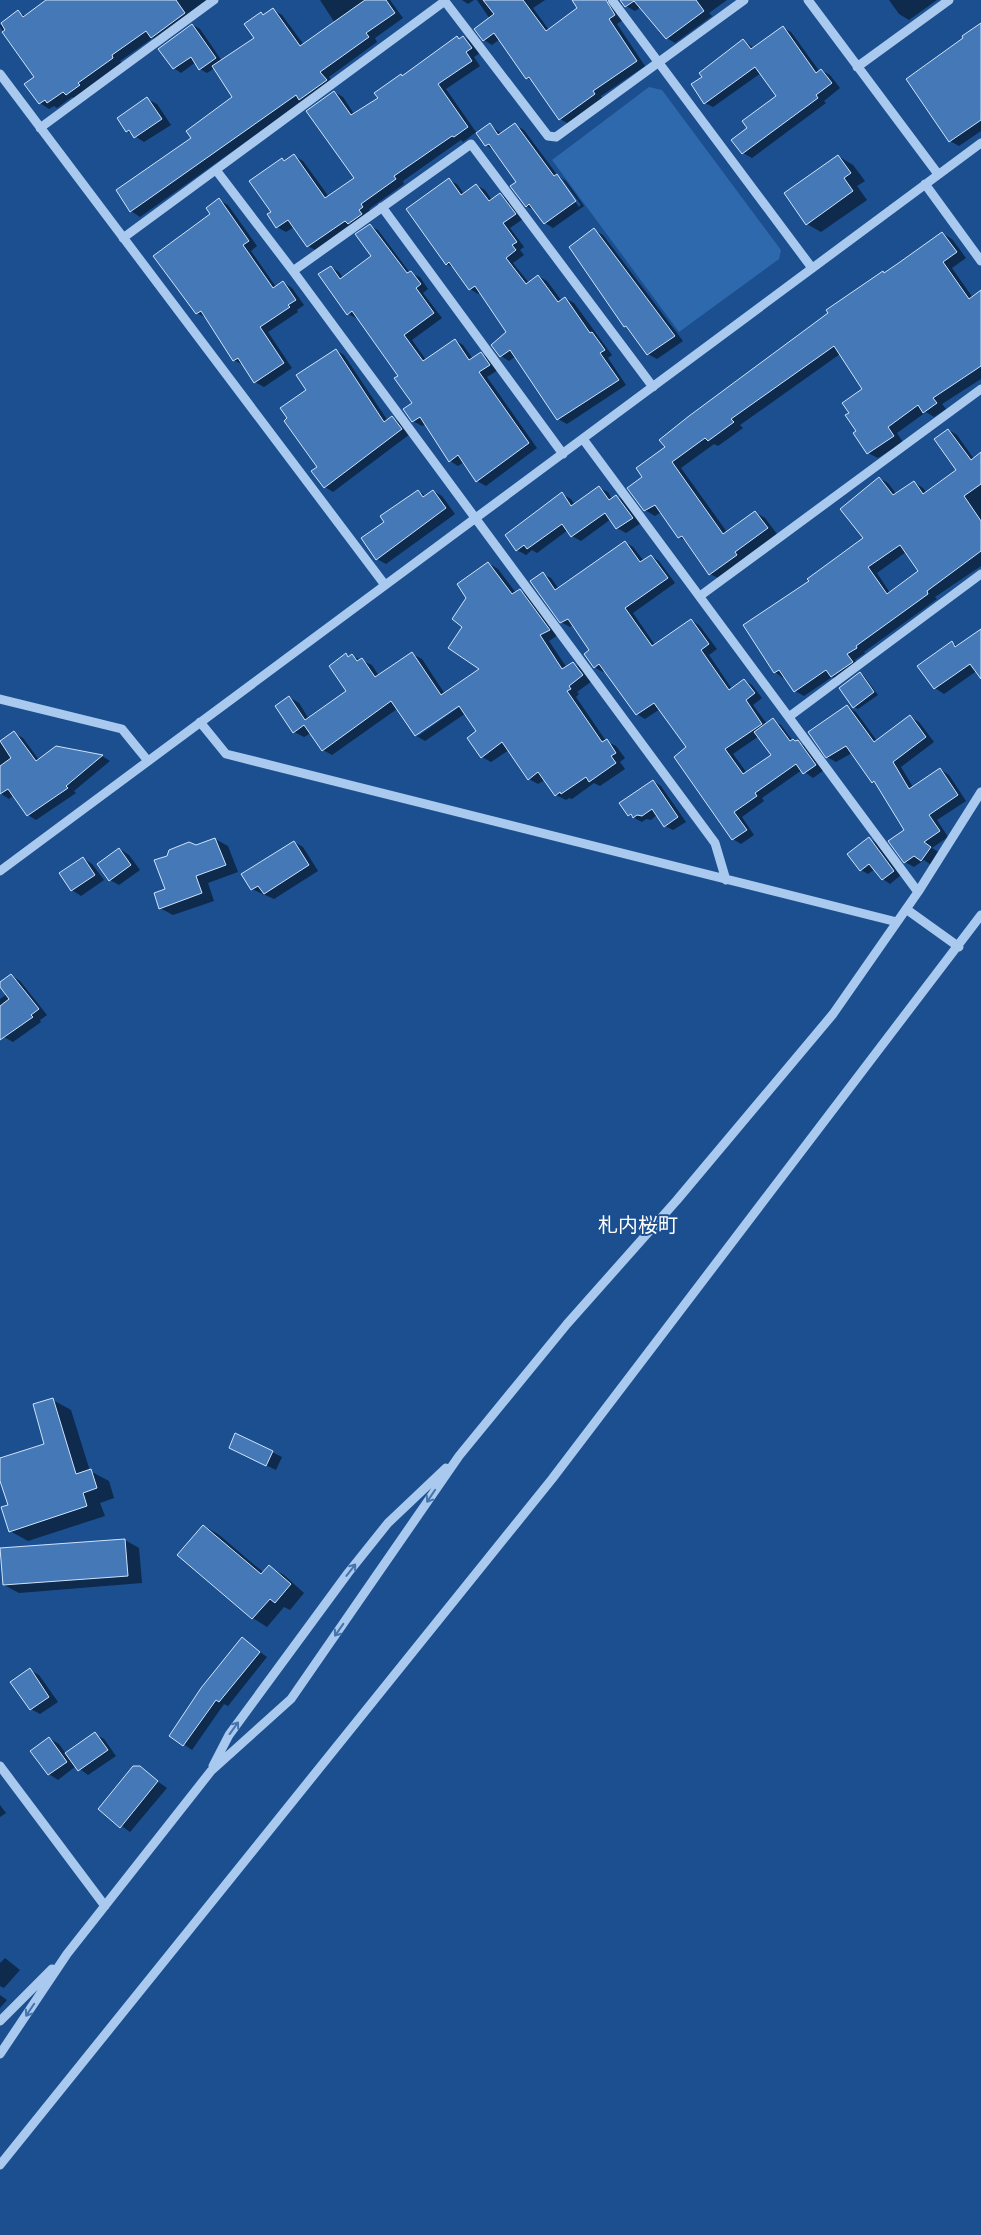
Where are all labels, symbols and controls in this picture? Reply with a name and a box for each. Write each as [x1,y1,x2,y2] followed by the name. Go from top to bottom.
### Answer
[598,1213,678,1237] district label: 札内桜町
[426,1489,436,1503] one-way arrow
[346,1564,357,1577] one-way arrow
[334,1623,344,1637] one-way arrow
[229,1721,239,1735] one-way arrow
[25,2002,35,2016] one-way arrow

